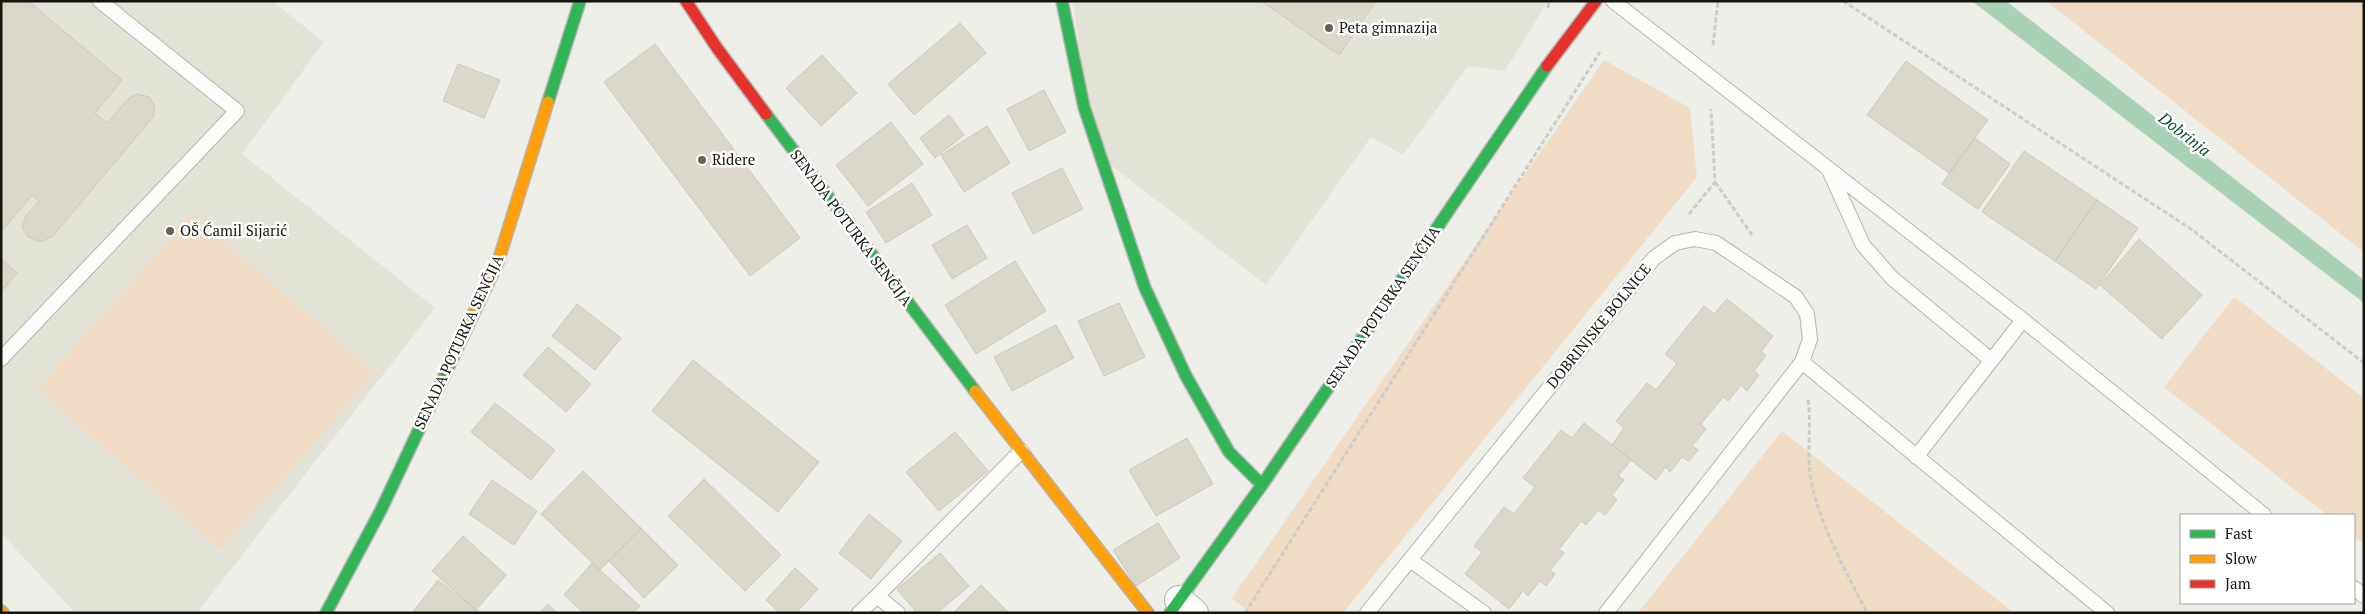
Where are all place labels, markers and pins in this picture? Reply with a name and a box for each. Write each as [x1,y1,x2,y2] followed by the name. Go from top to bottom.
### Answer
[1339,17,1438,37] place label: Peta gimnazija
[1323,22,1335,34] marker: Peta gimnazija
[712,149,755,169] place label: Ridere
[696,154,708,166] marker: Ridere
[180,220,287,240] place label: OŠ Ćamil Sijarić
[164,225,176,237] marker: OŠ Ćamil Sijarić

